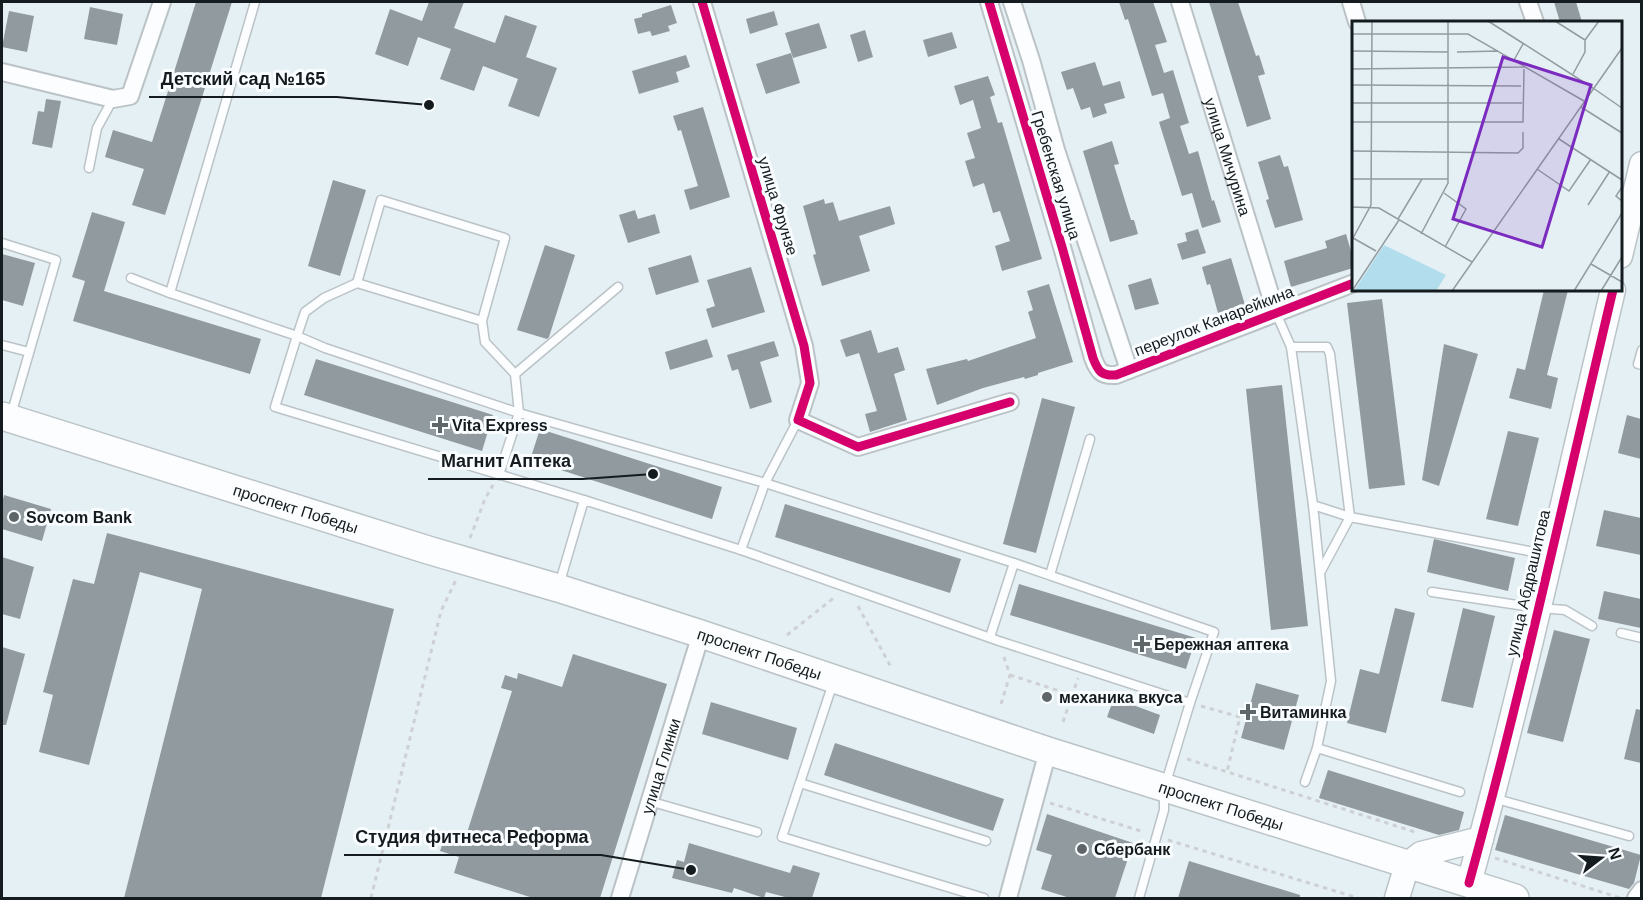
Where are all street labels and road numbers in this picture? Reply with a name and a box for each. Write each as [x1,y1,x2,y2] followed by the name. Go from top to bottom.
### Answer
[1202,96,1254,218] street label: улица Мичурина
[1028,109,1084,241] street label: Гребенская улица
[755,155,801,257] street label: улица Фрунзе
[1132,283,1296,359] street label: переулок Канарейкина
[231,481,360,536] street label: проспект Победы
[1503,508,1553,658] street label: улица Абдрашитова
[695,625,824,683] street label: проспект Победы
[638,716,683,816] street label: улица Глинки
[1157,778,1286,833] street label: проспект Победы

